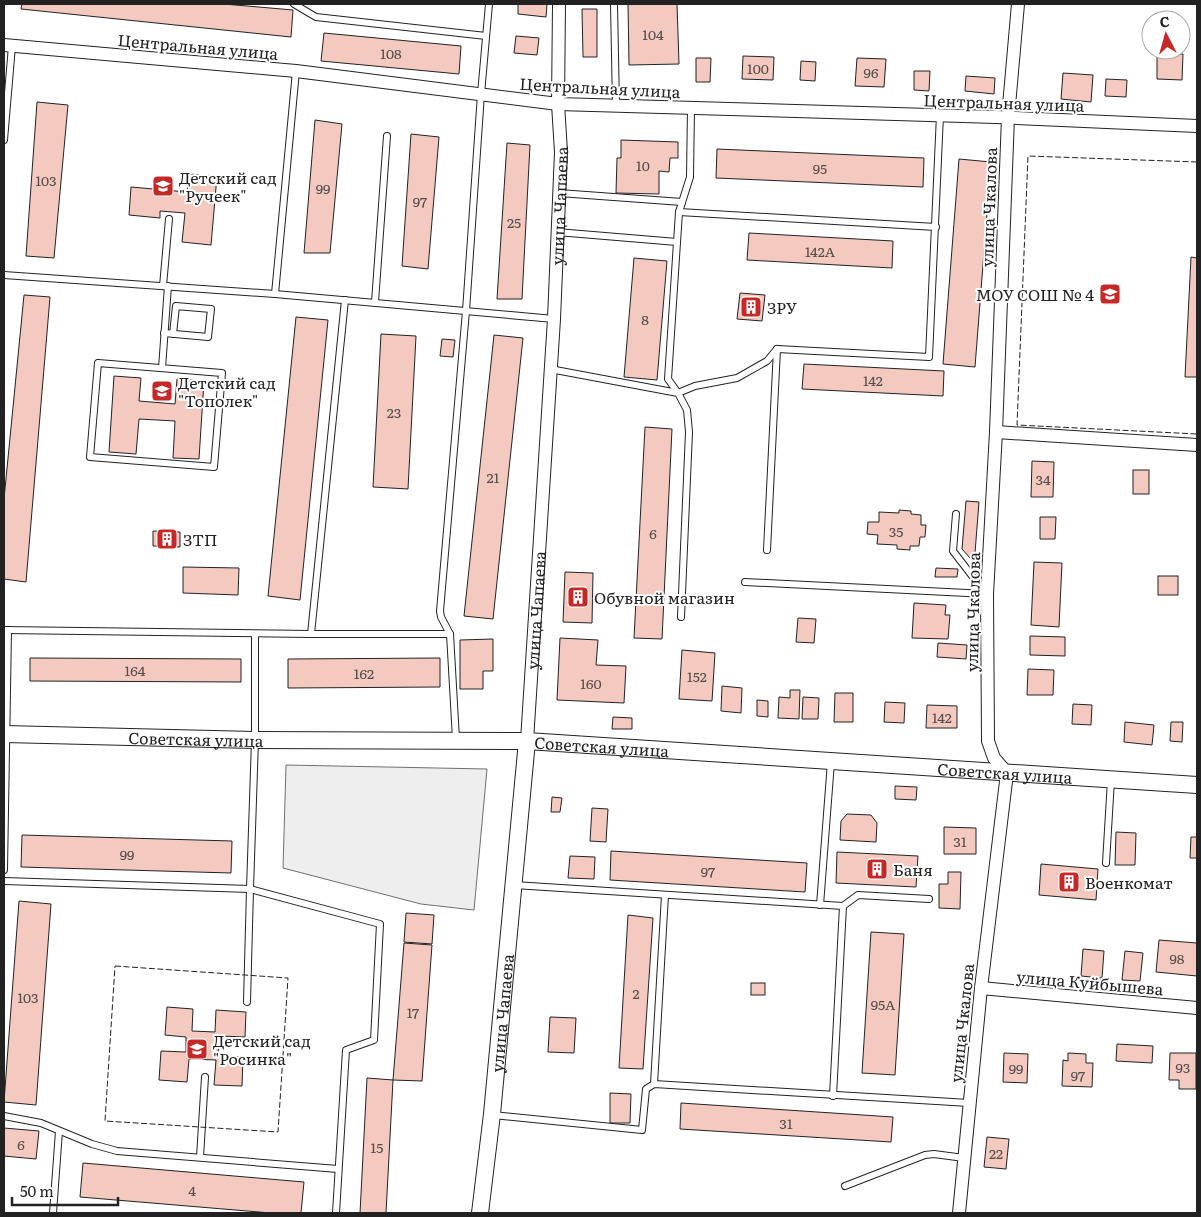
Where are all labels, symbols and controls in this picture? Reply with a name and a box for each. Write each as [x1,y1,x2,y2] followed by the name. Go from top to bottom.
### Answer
[1141,10,1191,60] north arrow
[1159,11,1171,32] text: С
[642,24,664,44] house number: 104
[117,27,280,65] street label: Центральная улица
[380,43,402,63] house number: 108
[747,58,769,78] house number: 100
[864,62,879,82] house number: 96
[519,71,681,103] street label: Центральная улица
[923,87,1085,117] street label: Центральная улица
[544,146,573,266] street label: улица Чапаева
[974,146,1002,267] street label: улица Чкалова
[636,155,650,175] house number: 10
[813,158,827,178] house number: 95
[179,165,277,207] place label: Детский сад "Ручеек"
[35,170,57,190] house number: 103
[151,174,175,198] school or university icon: Детский сад "Ручеек"
[316,178,330,198] house number: 99
[413,191,427,211] house number: 97
[507,212,521,232] house number: 25
[805,241,836,261] house number: 142А
[976,282,1094,306] place label: МОУ СОШ № 4
[1098,282,1122,306] school or university icon: МОУ СОШ № 4
[739,295,763,319] building icon: ЗРУ
[767,295,797,319] place label: ЗРУ
[641,309,649,329] house number: 8
[178,370,276,412] place label: Детский сад "Тополек"
[863,370,883,390] house number: 142
[150,379,174,403] school or university icon: Детский сад "Тополек"
[387,402,401,422] house number: 23
[487,467,500,487] house number: 21
[1035,469,1051,489] house number: 34
[889,521,903,541] house number: 35
[649,523,657,543] house number: 6
[155,527,179,551] building icon: ЗТП
[183,527,217,551] place label: ЗТП
[520,550,551,670] street label: улица Чапаева
[959,551,985,672] street label: улица Чкалова
[566,585,590,609] building icon: Обувной магазин
[594,585,735,609] place label: Обувной магазин
[125,660,146,680] house number: 164
[354,663,374,683] house number: 162
[687,666,707,686] house number: 152
[580,673,602,693] house number: 160
[932,707,952,727] house number: 142
[128,725,264,752] street label: Советская улица
[534,730,670,762] street label: Советская улица
[937,756,1073,789] street label: Советская улица
[953,831,967,851] house number: 31
[120,844,134,864] house number: 99
[865,857,889,881] building icon: Баня
[893,857,933,881] place label: Баня
[701,861,715,881] house number: 97
[1057,870,1081,894] building icon: Военкомат
[1085,870,1173,894] place label: Военкомат
[1169,948,1185,968] house number: 98
[484,953,519,1073] street label: улица Чапаева
[943,962,979,1084] street label: улица Чкалова
[1016,964,1165,1000] street label: улица Куйбышева
[632,983,640,1003] house number: 2
[17,987,39,1007] house number: 103
[871,994,896,1014] house number: 95А
[407,1002,419,1022] house number: 17
[213,1028,311,1070] place label: Детский сад "Росинка"
[185,1037,209,1061] school or university icon: Детский сад "Росинка"
[1176,1057,1190,1077] house number: 93
[1009,1058,1023,1078] house number: 99
[1071,1065,1085,1085] house number: 97
[779,1113,793,1133] house number: 31
[17,1134,25,1154] house number: 6
[371,1137,383,1157] house number: 15
[989,1143,1003,1163] house number: 22
[12,1174,119,1206] scale bar
[20,1179,54,1202] text: 50 m
[188,1180,196,1200] house number: 4

